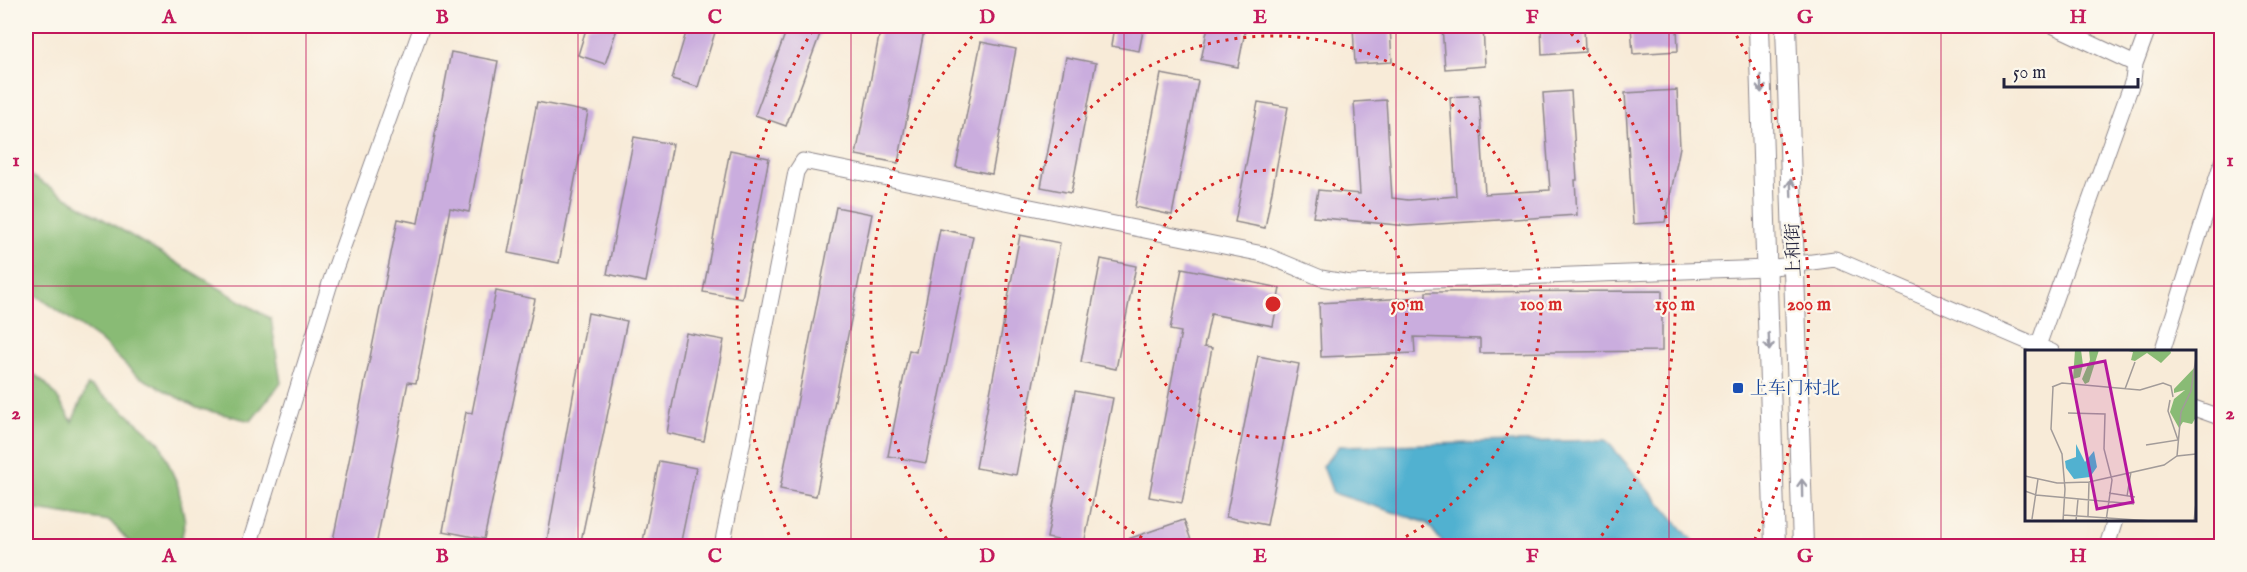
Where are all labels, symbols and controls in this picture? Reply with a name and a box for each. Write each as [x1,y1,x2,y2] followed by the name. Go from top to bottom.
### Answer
[161,5,177,30] text: A
[435,5,449,30] text: B
[708,5,722,30] text: C
[979,5,995,30] text: D
[1253,5,1267,30] text: E
[1526,5,1539,30] text: F
[1797,5,1814,30] text: G
[2069,5,2087,30] text: H
[2004,51,2138,89] scale bar
[2013,62,2046,85] text: 50 m
[1755,73,1767,93] one-way arrow
[12,148,20,173] text: 1
[2226,148,2234,173] text: 1
[1785,179,1797,199] one-way arrow
[1782,223,1807,277] street label: 上和街
[1263,294,1283,314] centre of rings
[1390,294,1424,317] text: 50 m
[1520,294,1562,317] text: 100 m
[1655,294,1695,317] text: 150 m
[1787,294,1831,317] text: 200 m
[1763,331,1775,351] one-way arrow
[2025,350,2196,521] inset map
[1750,378,1840,401] place label: 上车门村北
[1731,381,1745,395] marker: 上车门村北
[11,401,21,426] text: 2
[2225,401,2235,426] text: 2
[1796,479,1808,499] one-way arrow
[161,544,177,569] text: A
[435,544,449,569] text: B
[708,544,722,569] text: C
[979,544,995,569] text: D
[1253,544,1267,569] text: E
[1526,544,1539,569] text: F
[1797,544,1814,569] text: G
[2069,544,2087,569] text: H

